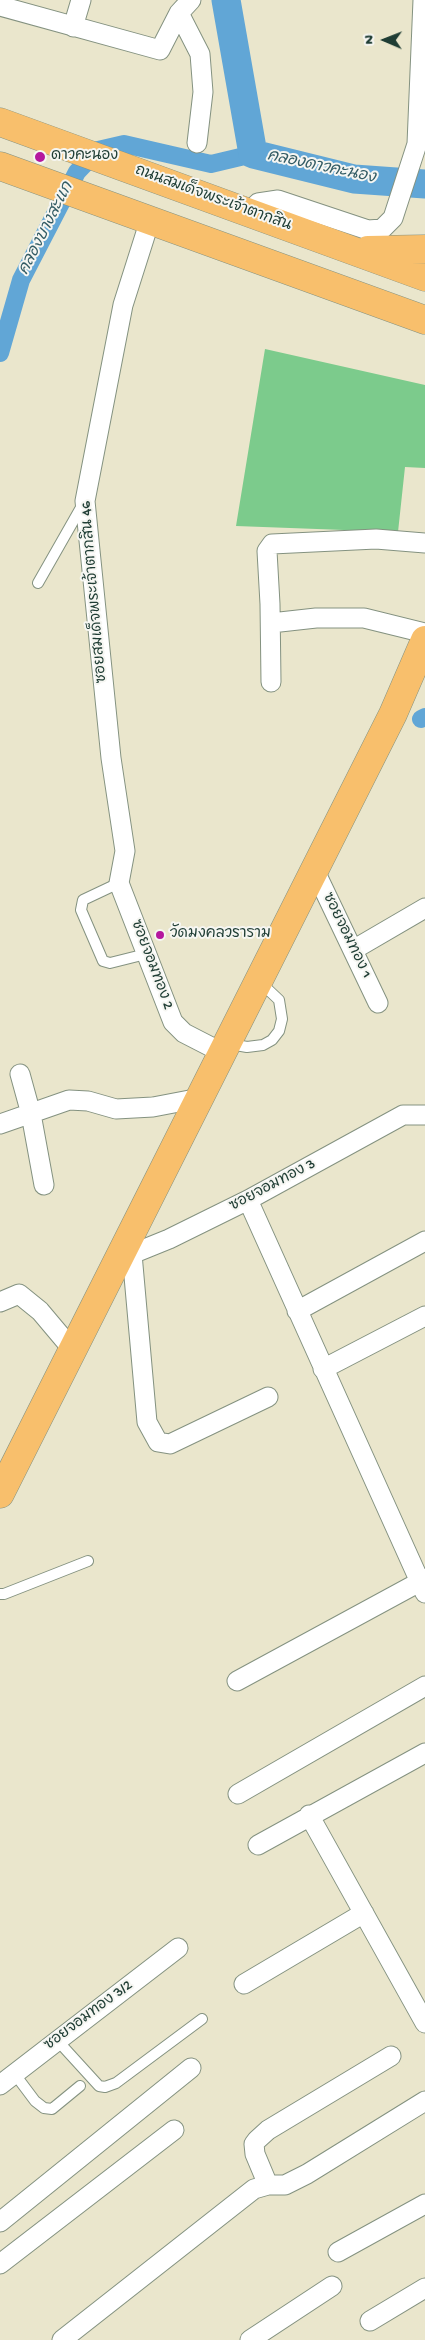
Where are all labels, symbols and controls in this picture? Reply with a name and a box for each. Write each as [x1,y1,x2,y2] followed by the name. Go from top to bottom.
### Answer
[360,15,410,65] north arrow
[361,35,378,44] text: N
[265,147,377,189] water label: คลองดาวคะนอง
[51,148,118,166] place label: ดาวคะนอง
[33,150,47,164] marker: ดาวคะนอง
[132,162,294,236] street label: ถนนสมเด็จพระเจ้าตากสิน
[15,179,79,279] water label: คลองบางสะแก
[78,500,112,684] street label: ซอยสมเด็จพระเจ้าตากสิน 46
[318,890,374,982] street label: ซอยจอมทอง 1
[126,918,176,1012] street label: ซอยจอมทอง 2
[170,926,271,944] place label: วัดมงคลวราราม
[154,929,166,941] marker: วัดมงคลวราราม
[227,1156,319,1216] street label: ซอยจอมทอง 3
[41,1977,137,2055] street label: ซอยจอมทอง 3/2

